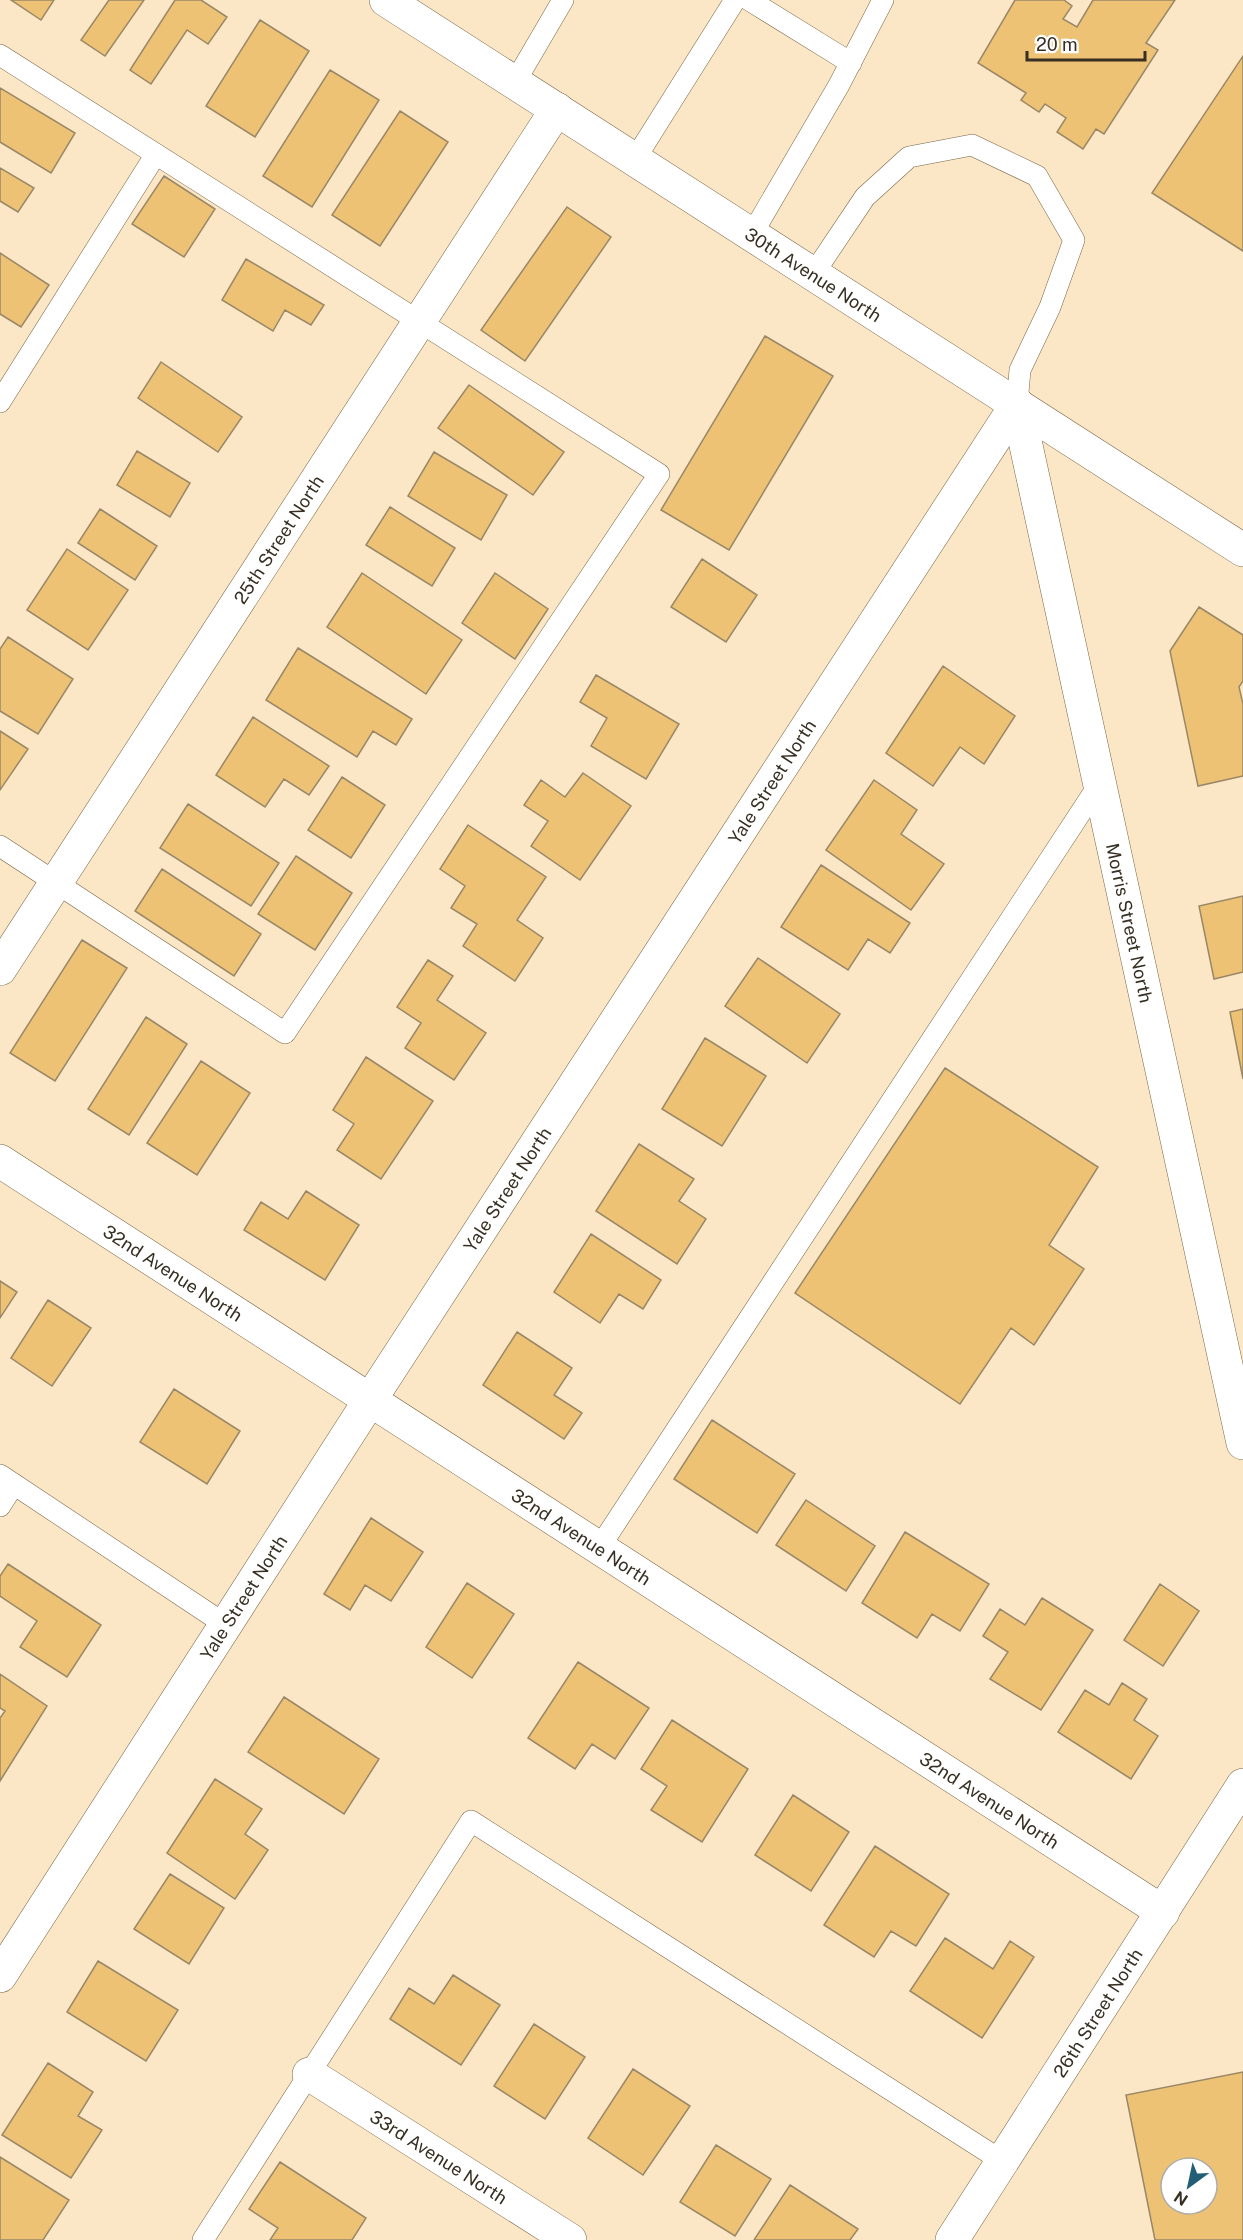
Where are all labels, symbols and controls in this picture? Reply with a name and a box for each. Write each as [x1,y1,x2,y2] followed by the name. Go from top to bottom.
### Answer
[1027,24,1146,62] scale bar
[1036,34,1078,55] text: 20 m
[741,223,886,326] street label: 30th Avenue North
[229,471,328,607] street label: 25th Street North
[724,715,820,848] street label: Yale Street North
[1102,841,1157,1005] street label: Morris Street North
[459,1123,555,1255] street label: Yale Street North
[100,1220,247,1325] street label: 32nd Avenue North
[508,1484,655,1589] street label: 32nd Avenue North
[195,1531,291,1664] street label: Yale Street North
[916,1747,1063,1853] street label: 32nd Avenue North
[1049,1944,1146,2081] street label: 26th Street North
[366,2105,511,2208] street label: 33rd Avenue North
[1159,2156,1219,2216] north arrow
[1171,2187,1192,2210] text: N

